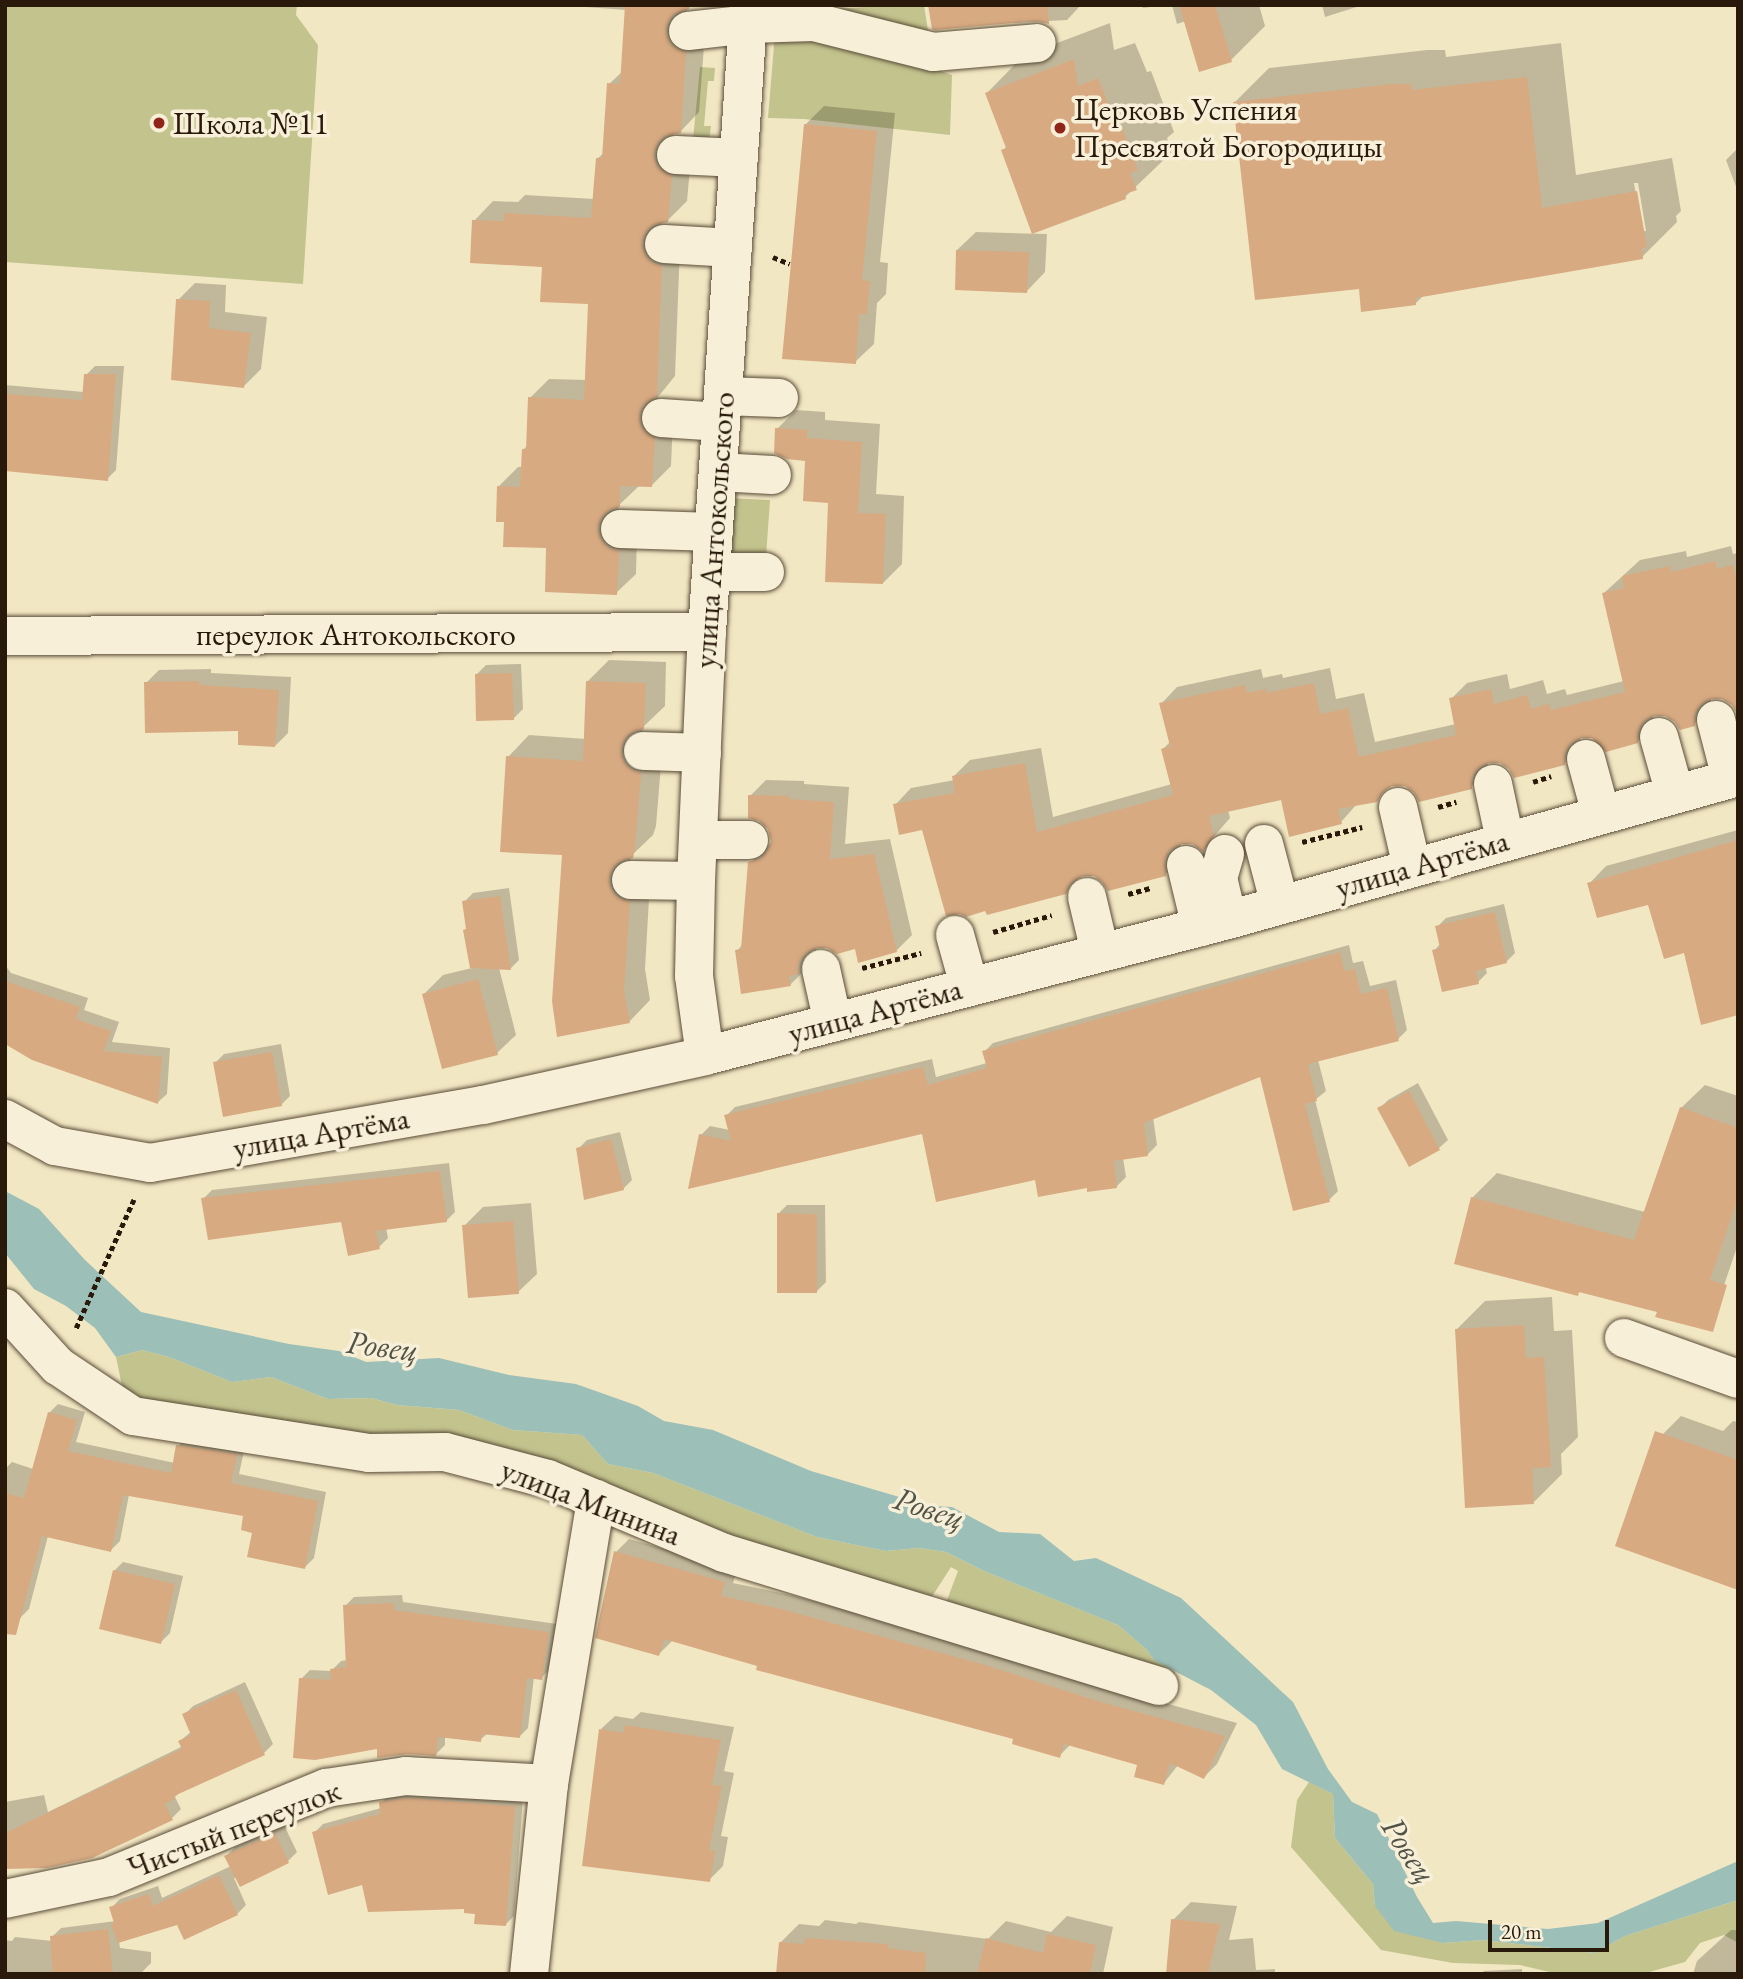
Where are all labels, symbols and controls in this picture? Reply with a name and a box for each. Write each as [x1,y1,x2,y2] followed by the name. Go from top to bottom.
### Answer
[1074,91,1383,166] place label: Церковь Успения Пресвятой Богородицы
[173,104,329,142] place label: Школа №11
[151,115,167,131] marker: Школа №11
[1052,120,1068,136] marker: Церковь Успения Пресвятой Богородицы
[685,390,743,670] street label: улица Антокольского
[196,615,516,653] street label: переулок Антокольского
[1331,821,1513,907] street label: улица Артёма
[784,969,966,1053] street label: улица Артёма
[230,1099,412,1167] street label: улица Артёма
[344,1322,420,1370] water label: Ровец
[495,1450,687,1554] street label: улица Минина
[889,1478,969,1538] water label: Ровец
[122,1771,346,1887] street label: Чистый переулок
[1373,1809,1445,1891] water label: Ровец
[1491,1906,1612,1950] scale bar
[1501,1918,1542,1945] text: 20 m

